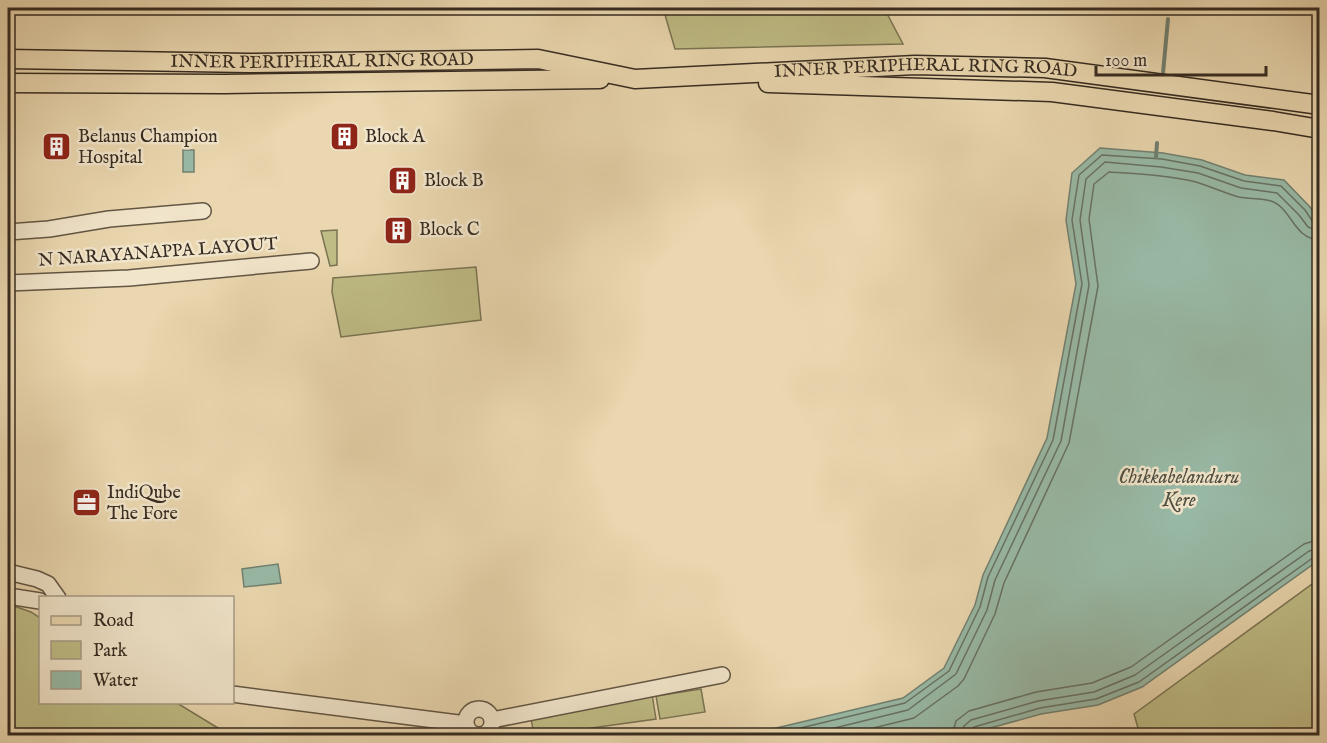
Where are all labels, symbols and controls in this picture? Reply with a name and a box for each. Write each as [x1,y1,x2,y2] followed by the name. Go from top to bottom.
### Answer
[1096,39,1266,77] scale bar
[170,48,474,75] street label: INNER PERIPHERAL RING ROAD
[1105,50,1147,73] text: 100 m
[773,53,1079,84] street label: INNER PERIPHERAL RING ROAD
[328,121,360,153] building icon: Block A
[78,126,218,170] place label: Belanus Champion Hospital
[365,126,426,149] place label: Block A
[41,131,73,163] building icon: Belanus Champion Hospital
[387,165,419,197] building icon: Block B
[424,170,484,193] place label: Block B
[382,214,414,246] building icon: Block C
[419,219,480,242] place label: Block C
[37,233,279,273] street label: N NARAYANAPPA LAYOUT
[1119,465,1240,513] water label: Chikkabelanduru Kere
[107,482,181,526] place label: IndiQube The Fore
[70,487,102,519] office icon: IndiQube The Fore
[39,596,234,704] legend
[93,610,134,633] text: Road
[93,640,128,663] text: Park
[93,670,138,693] text: Water

